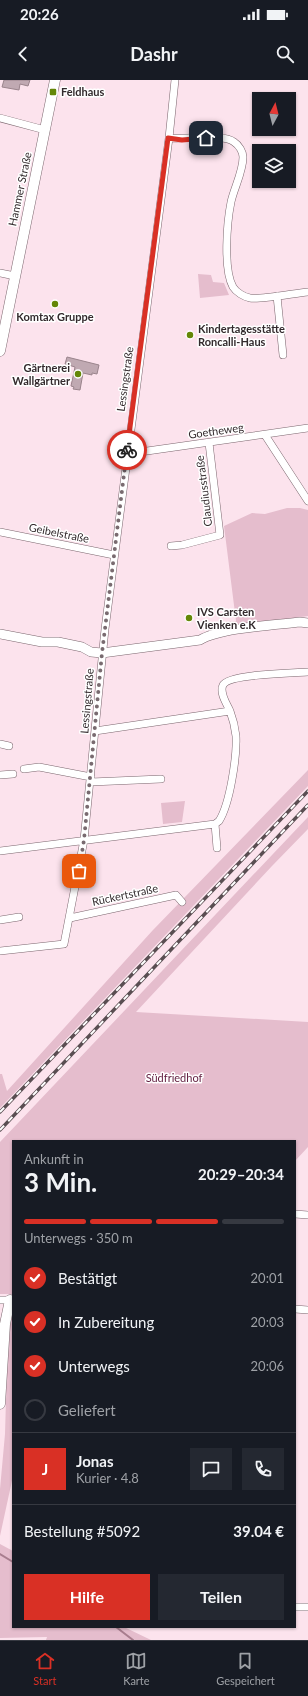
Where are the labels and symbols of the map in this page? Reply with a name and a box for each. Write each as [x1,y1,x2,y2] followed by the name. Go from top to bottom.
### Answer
[61,85,105,98] place label: Feldhaus
[48,87,58,97] marker: Feldhaus
[252,92,296,136] north arrow
[189,121,223,155] pin
[5,150,34,227] street label: Hammer Straße
[50,299,60,309] marker: Komtax Gruppe
[16,310,94,323] place label: Komtax Gruppe
[198,322,285,348] place label: Kindertagesstätte Roncalli-Haus
[185,330,195,340] marker: Kindertagesstätte Roncalli-Haus
[114,345,136,412] street label: Lessingstraße
[12,361,71,387] place label: Gärtnerei Wallgärtner
[73,369,83,379] marker: Gärtnerei Wallgärtner
[187,420,245,441] street label: Goetheweg
[107,430,147,470] courier
[193,455,214,527] street label: Claudiusstraße
[28,520,91,545] street label: Geibelstraße
[196,605,256,631] place label: IVS Carsten Vienken e.K
[184,613,194,623] marker: IVS Carsten Vienken e.K
[77,668,96,734] street label: Lessingstraße
[62,854,96,888] pin
[91,881,159,908] street label: Rückertstraße
[146,1071,203,1084] park label: Südfriedhof

